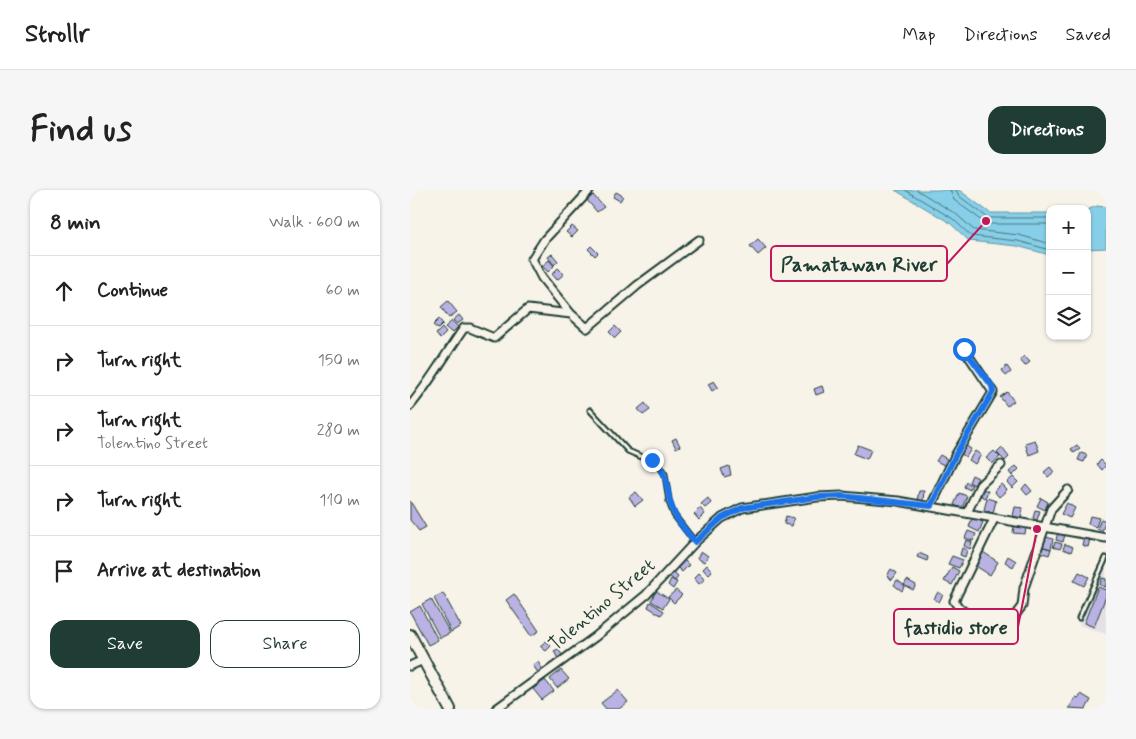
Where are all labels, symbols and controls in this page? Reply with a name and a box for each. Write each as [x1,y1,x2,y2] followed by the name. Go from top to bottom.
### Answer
[25,19,89,50] text: Strollr
[903,23,936,47] text: Map
[964,23,1038,47] text: Directions
[1066,23,1111,47] text: Saved
[988,106,1106,154] button: Directions
[30,107,132,153] text: Find us
[1046,205,1091,340] map controls
[1046,205,1091,250] button: +
[50,209,101,237] text: 8 min
[269,212,360,233] text: Walk · 600 m
[771,246,947,281] callout: Pamatawan River
[1046,250,1091,295] button: −
[781,252,938,279] text: Pamatawan River
[50,277,78,305] icon: ahead
[97,278,168,303] text: Continue
[326,280,360,301] text: 60 m
[1046,295,1091,340] button: layers
[953,338,976,361] route start
[50,347,78,375] icon: right
[97,348,181,373] text: Turn right
[318,350,360,371] text: 150 m
[97,408,181,433] text: Turn right
[50,417,78,445] icon: right
[317,420,360,441] text: 280 m
[97,433,208,454] text: Tolentino Street
[641,449,664,472] route end
[50,487,78,515] icon: right
[97,488,181,513] text: Turn right
[319,490,360,511] text: 110 m
[543,553,661,657] street label: Tolentino Street
[50,557,78,585] icon: arrive
[97,558,261,583] text: Arrive at destination
[894,609,1018,644] callout: fastidio store
[903,615,1008,642] text: fastidio store
[50,620,200,668] button: Save
[210,620,360,668] button: Share

